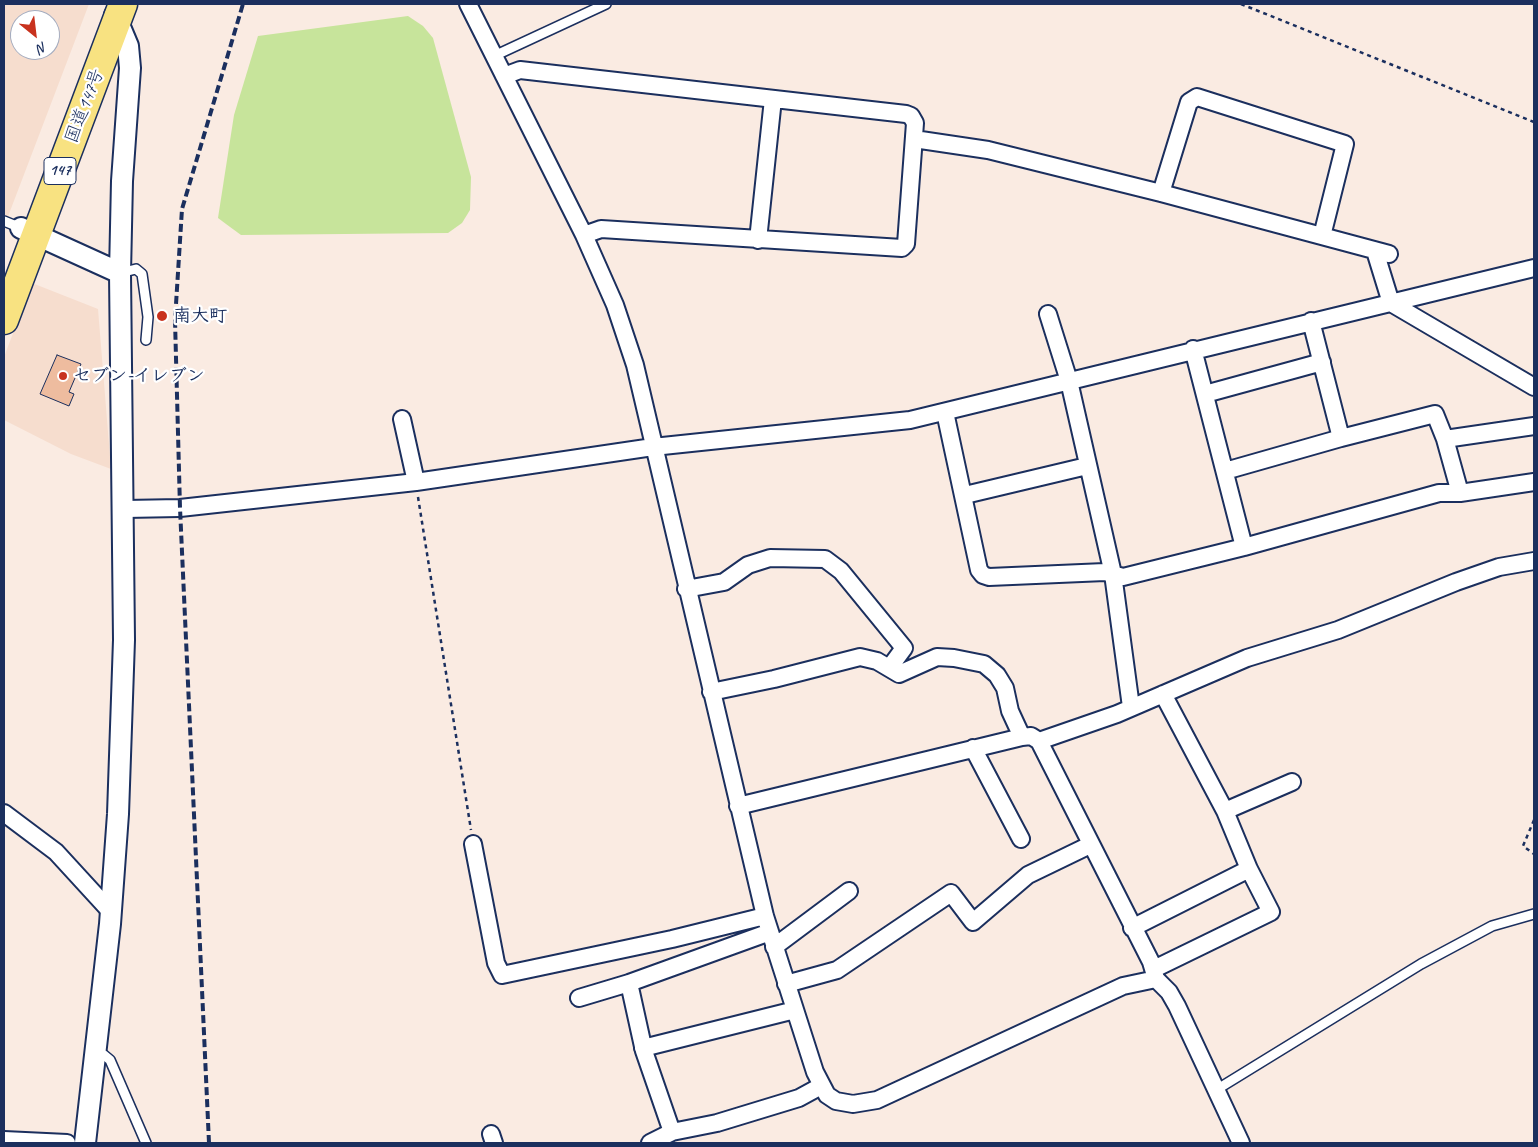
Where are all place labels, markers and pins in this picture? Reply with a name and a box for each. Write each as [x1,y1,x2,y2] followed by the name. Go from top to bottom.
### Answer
[173,305,227,327] place label: 南大町
[155,309,169,323] marker: 南大町
[73,365,205,387] place label: セブン-イレブン
[57,370,69,382] marker: セブン-イレブン

